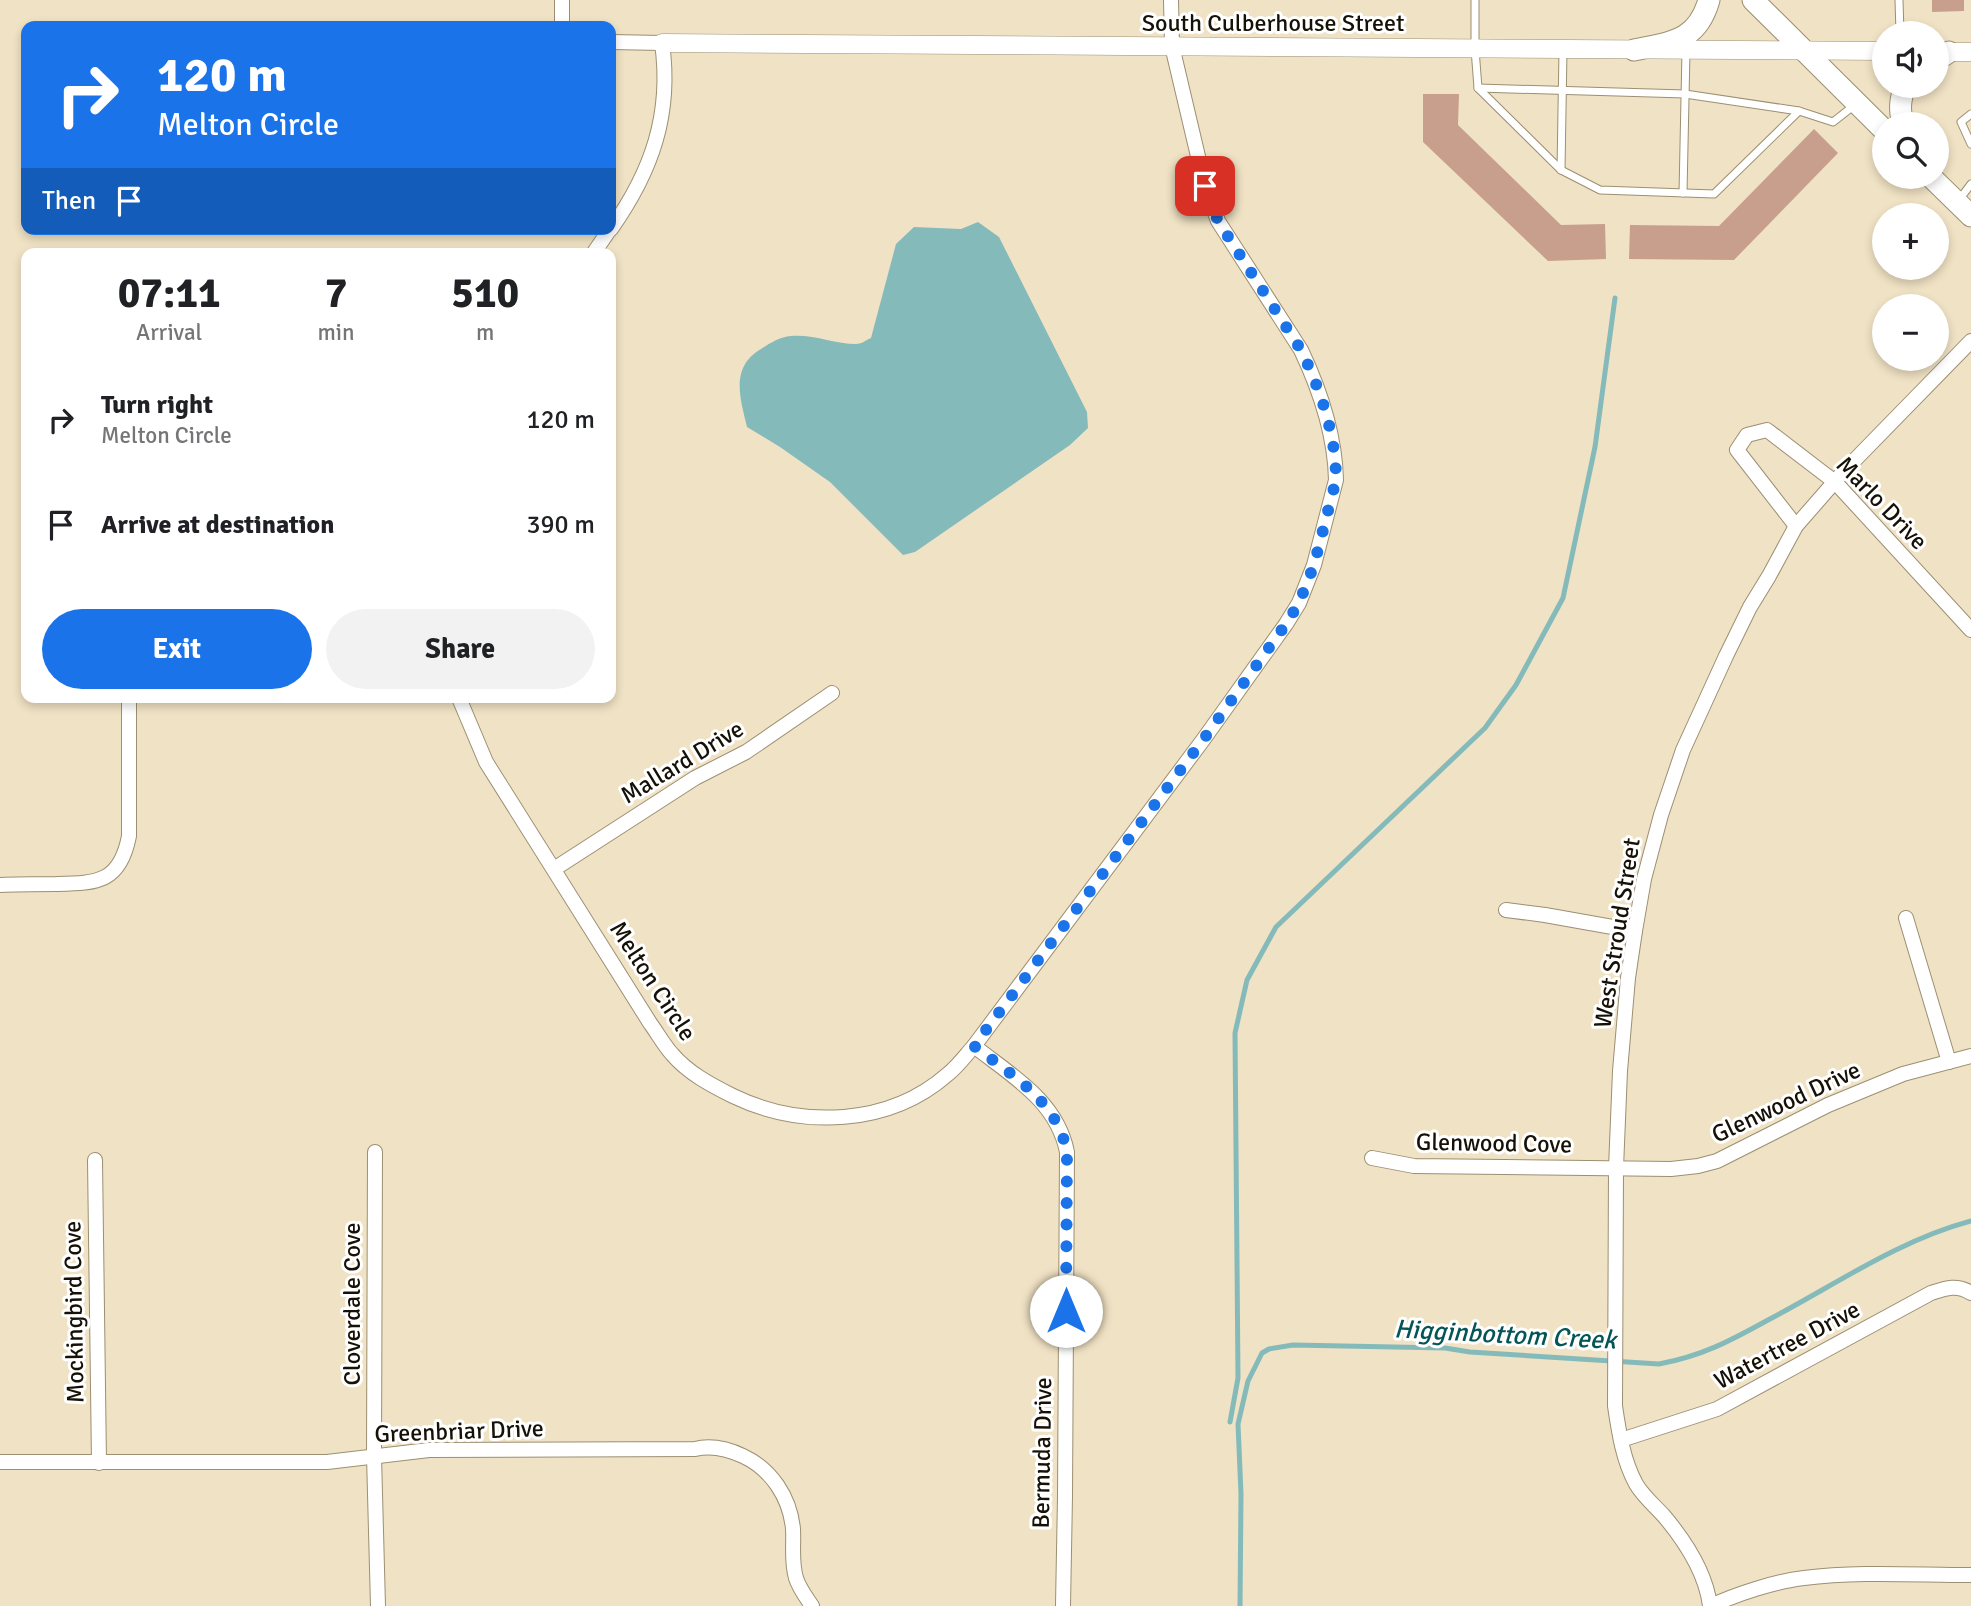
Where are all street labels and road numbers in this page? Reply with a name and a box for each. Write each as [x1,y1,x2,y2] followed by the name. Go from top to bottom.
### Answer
[1142,8,1404,38] street label: South Culberhouse Street
[1830,450,1934,556] street label: Marlo Drive
[615,714,749,810] street label: Mallard Drive
[1587,836,1647,1030] street label: West Stroud Street
[603,916,703,1046] street label: Melton Circle
[1707,1054,1865,1150] street label: Glenwood Drive
[1416,1127,1572,1159] street label: Glenwood Cove
[57,1221,91,1403] street label: Mockingbird Cove
[337,1223,367,1385] street label: Cloverdale Cove
[1709,1294,1865,1396] street label: Watertree Drive
[1026,1377,1058,1529] street label: Bermuda Drive
[374,1413,544,1449] street label: Greenbriar Drive

